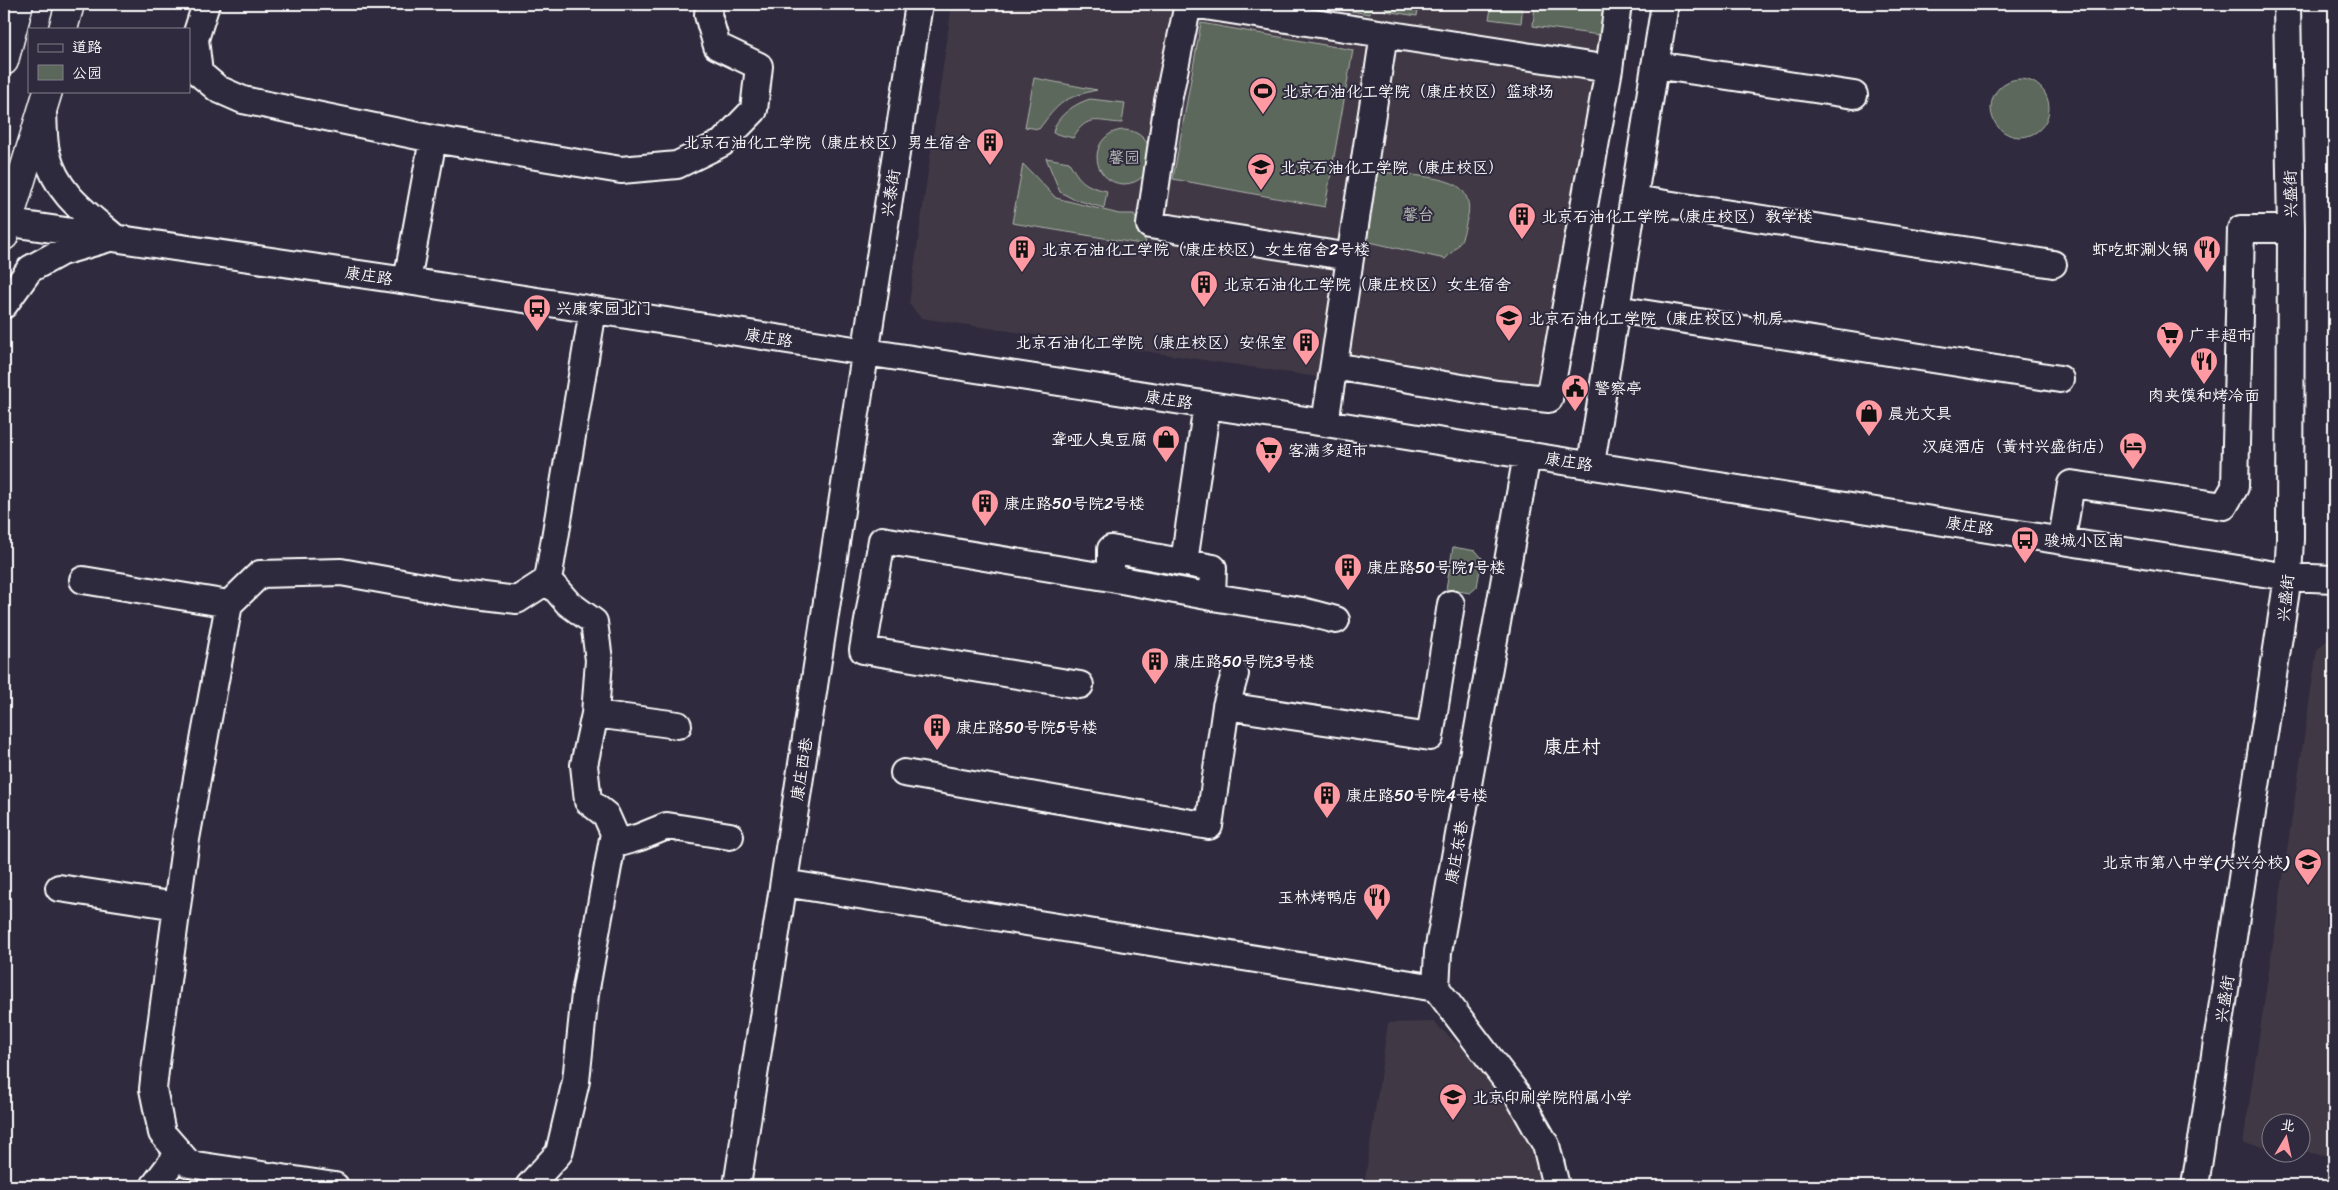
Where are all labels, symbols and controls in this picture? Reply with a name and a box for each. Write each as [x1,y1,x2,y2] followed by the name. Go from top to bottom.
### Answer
[28,28,190,92] legend
[72,34,102,60] text: 道路
[72,60,102,86] text: 公园
[1248,76,1278,115] sports icon: 北京石油化工学院（康庄校区）篮球场
[1282,77,1554,106] place label: 北京石油化工学院（康庄校区）篮球场
[975,127,1005,166] building icon: 北京石油化工学院（康庄校区）男生宿舍
[683,128,971,157] place label: 北京石油化工学院（康庄校区）男生宿舍
[1108,143,1140,172] park label: 馨园
[1246,152,1276,191] school or university icon: 北京石油化工学院（康庄校区）
[1280,153,1504,182] place label: 北京石油化工学院（康庄校区）
[872,167,909,219] street label: 兴泰街
[2276,170,2305,218] street label: 兴盛街
[1402,200,1434,229] park label: 馨台
[1507,201,1537,240] building icon: 北京石油化工学院（康庄校区）教学楼
[1541,202,1813,231] place label: 北京石油化工学院（康庄校区）教学楼
[1007,234,1037,273] building icon: 北京石油化工学院（康庄校区）女生宿舍2号楼
[2192,234,2222,273] restaurant icon: 虾吃虾涮火锅
[1041,235,1370,264] place label: 北京石油化工学院（康庄校区）女生宿舍2号楼
[2092,235,2188,264] place label: 虾吃虾涮火锅
[343,257,395,294] street label: 康庄路
[1189,269,1219,308] building icon: 北京石油化工学院（康庄校区）女生宿舍
[1223,270,1511,299] place label: 北京石油化工学院（康庄校区）女生宿舍
[522,293,552,332] bus stop icon: 兴康家园北门
[556,294,652,323] place label: 兴康家园北门
[1494,303,1524,342] school or university icon: 北京石油化工学院（康庄校区）机房
[1528,304,1784,333] place label: 北京石油化工学院（康庄校区）机房
[743,319,795,356] street label: 康庄路
[2155,320,2185,359] supermarket icon: 广丰超市
[2189,321,2253,350] place label: 广丰超市
[1291,327,1321,366] building icon: 北京石油化工学院（康庄校区）安保室
[1015,328,1287,357] place label: 北京石油化工学院（康庄校区）安保室
[2189,346,2219,385] restaurant icon: 肉夹馍和烤冷面
[1560,373,1590,412] public building icon: 警察亭
[1594,374,1642,403] place label: 警察亭
[1143,381,1195,418] street label: 康庄路
[2148,381,2260,410] place label: 肉夹馍和烤冷面
[1854,398,1884,437] shop icon: 晨光文具
[1888,399,1952,428] place label: 晨光文具
[1151,424,1181,463] shop icon: 聋哑人臭豆腐
[1051,425,1147,454] place label: 聋哑人臭豆腐
[2118,431,2148,470] hotel icon: 汉庭酒店（黄村兴盛街店）
[1922,432,2114,461] place label: 汉庭酒店（黄村兴盛街店）
[1254,435,1284,474] supermarket icon: 客满多超市
[1288,436,1368,465] place label: 客满多超市
[1543,443,1595,480] street label: 康庄路
[970,488,1000,527] building icon: 康庄路50号院2号楼
[1004,489,1145,518] place label: 康庄路50号院2号楼
[1944,507,1996,544] street label: 康庄路
[2010,525,2040,564] bus stop icon: 骏城小区南
[2044,526,2124,555] place label: 骏城小区南
[1333,552,1363,591] building icon: 康庄路50号院1号楼
[1367,553,1506,582] place label: 康庄路50号院1号楼
[2269,573,2302,623] street label: 兴盛街
[1140,646,1170,685] building icon: 康庄路50号院3号楼
[1174,647,1315,676] place label: 康庄路50号院3号楼
[922,712,952,751] building icon: 康庄路50号院5号楼
[956,713,1098,742] place label: 康庄路50号院5号楼
[1543,730,1601,763] district label: 康庄村
[782,735,821,803] street label: 康庄西巷
[1312,780,1342,819] building icon: 康庄路50号院4号楼
[1346,781,1488,810] place label: 康庄路50号院4号楼
[1437,818,1476,886] street label: 康庄东巷
[2293,847,2323,886] school or university icon: 北京市第八中学(大兴分校)
[2102,848,2290,877] place label: 北京市第八中学(大兴分校)
[1362,882,1392,921] restaurant icon: 玉林烤鸭店
[1278,883,1358,912] place label: 玉林烤鸭店
[2206,973,2243,1025] street label: 兴盛街
[1438,1082,1468,1121] school or university icon: 北京印刷学院附属小学
[1472,1083,1632,1112] place label: 北京印刷学院附属小学
[2260,1112,2310,1162] north arrow
[2279,1112,2297,1139] text: 北

